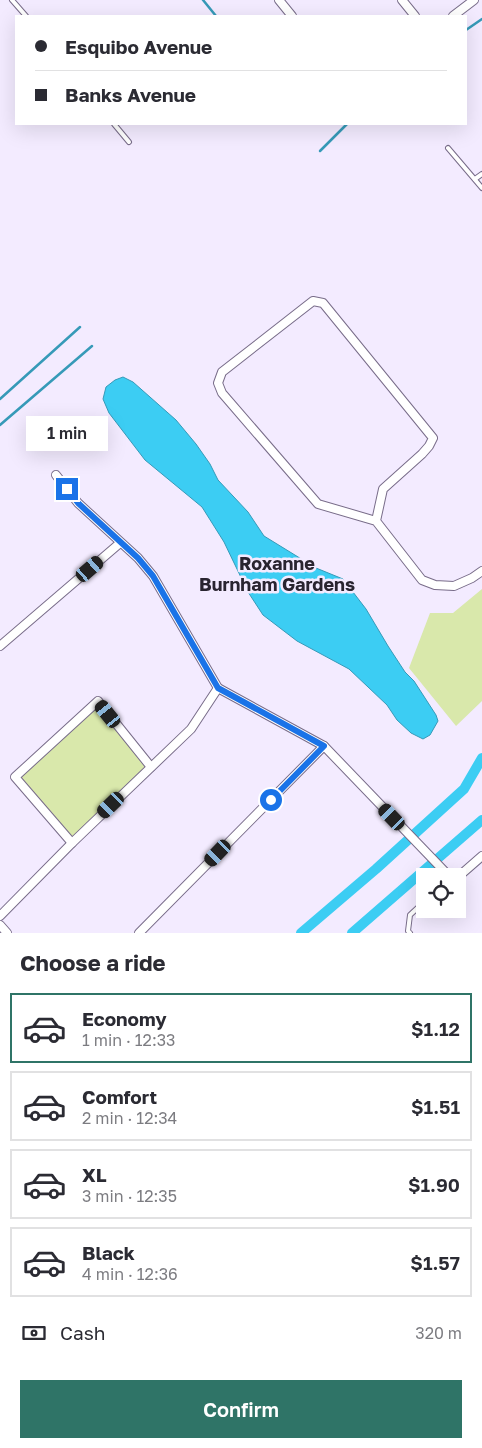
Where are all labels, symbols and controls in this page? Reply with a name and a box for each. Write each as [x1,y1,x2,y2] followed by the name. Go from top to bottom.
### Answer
[65,35,212,58] text: Esquibo Avenue
[65,83,196,106] text: Banks Avenue
[26,416,108,452] callout: 1 min
[47,423,87,443] text: 1 min
[56,478,78,500] route end
[199,552,355,595] district label: Roxanne Burnham Gardens
[73,553,106,585] car
[92,698,123,730] car
[94,789,127,821] car
[260,789,282,811] route start
[376,801,407,833] car
[202,837,233,869] car
[416,868,466,918] map controls
[416,868,466,918] button: locate
[20,949,166,976] text: Choose a ride
[22,1006,67,1051] icon: car
[82,1007,167,1030] text: Economy
[411,1017,460,1040] text: $1.12
[82,1030,175,1050] text: 1 min · 12:33
[22,1084,67,1129] icon: car
[82,1085,157,1108] text: Comfort
[411,1095,460,1118] text: $1.51
[82,1108,177,1128] text: 2 min · 12:34
[22,1162,67,1207] icon: car
[82,1163,107,1186] text: XL
[408,1173,460,1196] text: $1.90
[82,1186,177,1206] text: 3 min · 12:35
[22,1240,67,1285] icon: car
[82,1241,135,1264] text: Black
[410,1251,460,1274] text: $1.57
[82,1264,178,1284] text: 4 min · 12:36
[20,1319,48,1347] icon: cash
[60,1321,105,1344] text: Cash
[415,1323,462,1343] text: 320 m
[20,1380,462,1438] button: Confirm

